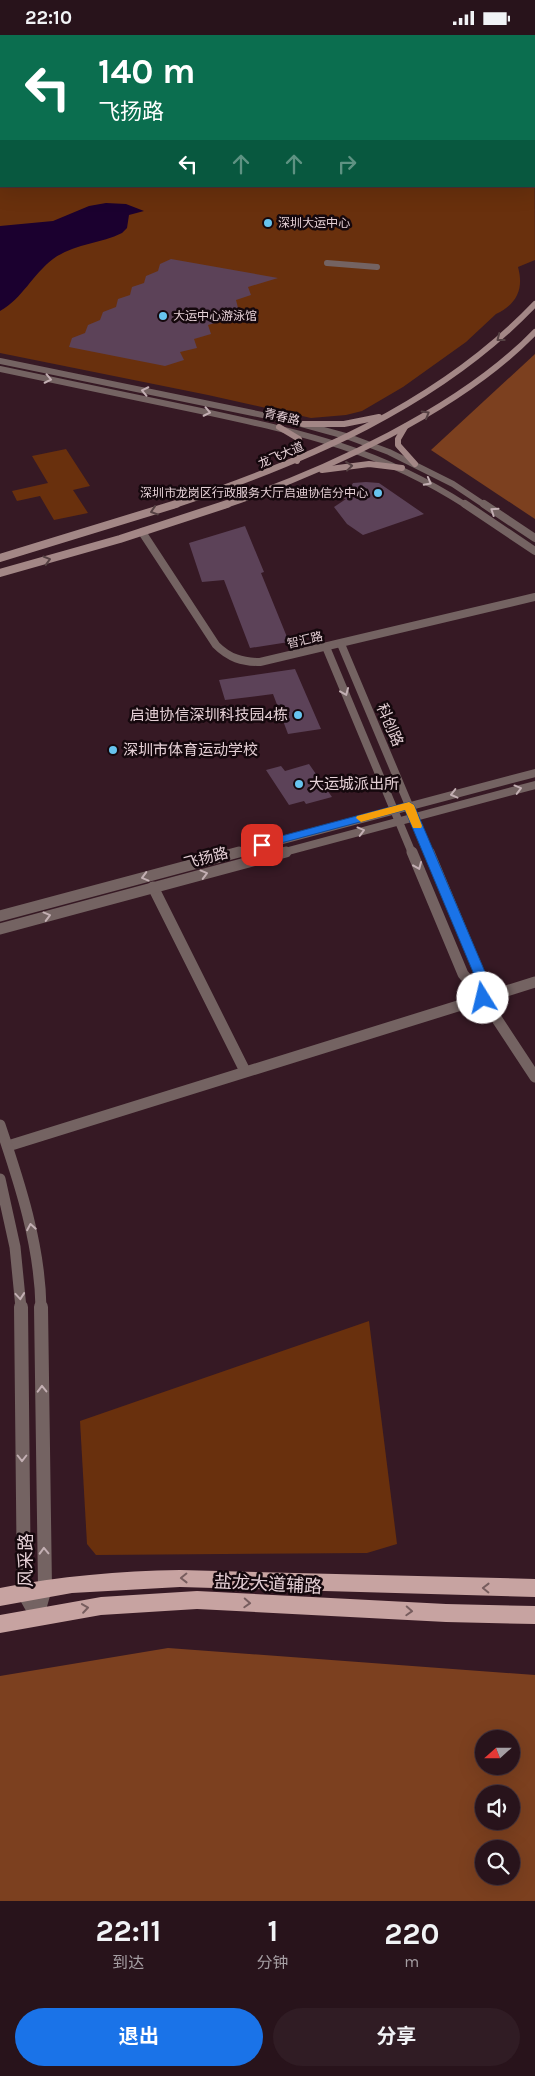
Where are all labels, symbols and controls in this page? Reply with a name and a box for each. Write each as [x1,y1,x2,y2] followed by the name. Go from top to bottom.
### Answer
[25,7,72,29] text: 22:10
[98,51,196,92] text: 140 m
[15,55,80,120] icon: left
[98,99,164,125] text: 飞扬路
[174,150,202,178] icon: left
[227,150,255,178] icon: ahead
[280,150,308,178] icon: ahead
[333,150,361,178] icon: right
[278,216,350,230] place label: 深圳大运中心
[262,217,274,229] marker: 深圳大运中心
[173,309,257,323] place label: 大运中心游泳馆
[157,310,169,322] marker: 大运中心游泳馆
[497,332,506,340] one-way arrow
[43,373,52,384] one-way arrow
[141,387,150,397] one-way arrow
[202,406,211,417] one-way arrow
[263,406,301,428] street label: 青春路
[421,410,430,420] one-way arrow
[256,439,306,471] street label: 龙飞大道
[346,461,354,472] one-way arrow
[422,475,431,485] one-way arrow
[140,486,368,500] place label: 深圳市龙岗区行政服务大厅启迪协信分中心
[372,487,384,499] marker: 深圳市龙岗区行政服务大厅启迪协信分中心
[151,506,159,516] one-way arrow
[491,507,500,517] one-way arrow
[43,555,51,566] one-way arrow
[286,629,324,651] street label: 智汇路
[338,687,349,696] one-way arrow
[373,701,407,749] street label: 科创路
[130,706,288,724] place label: 启迪协信深圳科技园4栋
[292,709,304,721] marker: 启迪协信深圳科技园4栋
[123,741,258,759] place label: 深圳市体育运动学校
[107,744,119,756] marker: 深圳市体育运动学校
[309,775,399,793] place label: 大运城派出所
[293,778,305,790] marker: 大运城派出所
[513,785,521,795] one-way arrow
[449,788,458,799] one-way arrow
[241,824,283,866] pin
[356,826,365,837] one-way arrow
[248,831,276,859] icon: arrive
[182,843,230,873] street label: 飞扬路
[411,861,422,870] one-way arrow
[199,869,208,879] one-way arrow
[141,871,149,881] one-way arrow
[43,911,52,922] one-way arrow
[456,971,508,1023] position arrow
[26,1223,36,1231] one-way arrow
[14,1292,25,1300] one-way arrow
[37,1385,47,1392] one-way arrow
[17,1455,27,1463] one-way arrow
[15,1533,37,1587] street label: 风采路
[39,1547,50,1555] one-way arrow
[213,1570,323,1598] street label: 盐龙大道辅路
[180,1573,188,1583] one-way arrow
[482,1583,490,1593] one-way arrow
[243,1597,251,1608] one-way arrow
[81,1603,89,1614] one-way arrow
[405,1606,413,1617] one-way arrow
[475,1730,520,1775] north arrow
[475,1730,520,1885] map controls
[475,1785,520,1830] button: sound
[475,1840,520,1885] button: search
[95,1913,161,1949] text: 22:11
[267,1913,278,1949] text: 1
[384,1916,439,1952] text: 220
[404,1952,419,1971] text: m
[112,1953,144,1972] text: 到达
[257,1953,289,1972] text: 分钟
[15,2008,263,2066] button: 退出
[273,2008,520,2066] button: 分享

